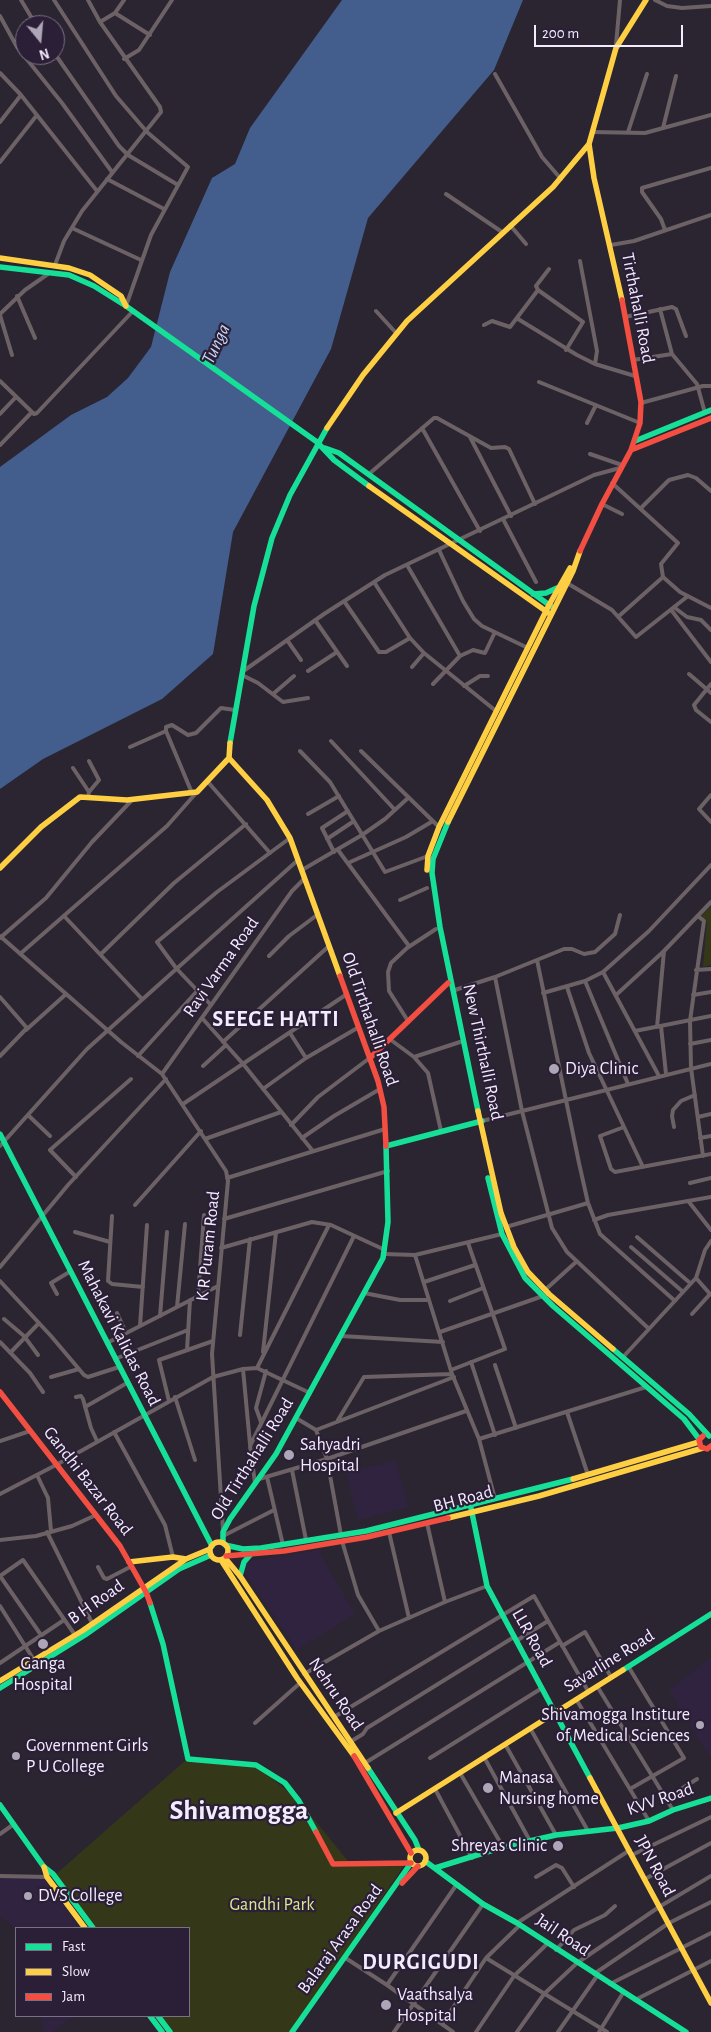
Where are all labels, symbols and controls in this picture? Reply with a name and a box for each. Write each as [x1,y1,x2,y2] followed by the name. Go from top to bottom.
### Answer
[15,15,65,65] north arrow
[536,15,685,47] scale bar
[542,26,579,41] text: 200 m
[37,45,51,62] text: N
[617,251,659,365] street label: Tirthahalli Road
[197,320,235,368] water label: Tunga
[179,913,263,1021] street label: Ravi Varma Road
[337,949,403,1089] street label: Old Tirthahalli Road
[458,982,508,1122] street label: New Thirthalli Road
[211,1006,341,1032] district label: SEEGE HATTI
[565,1058,638,1080] place label: Diya Clinic
[547,1062,561,1076] marker: Diya Clinic
[191,1190,225,1302] street label: K R Puram Road
[73,1256,165,1410] street label: Mahakavi Kalidas Road
[206,1394,298,1524] street label: Old Tirthahalli Road
[39,1422,137,1540] street label: Gandhi Bazar Road
[300,1434,361,1476] place label: Sahyadri Hospital
[282,1448,296,1462] marker: Sahyadri Hospital
[431,1481,495,1517] street label: BH Road
[64,1575,128,1629] street label: B H Road
[507,1605,557,1671] street label: LLR Road
[560,1625,658,1697] street label: Savarline Road
[36,1637,50,1651] marker: Ganga Hospital
[13,1653,73,1696] place label: Ganga Hospital
[304,1653,368,1735] street label: Nehru Road
[541,1704,690,1746] place label: Shivamogga Institure of Medical Sciences
[694,1719,706,1731] marker: Shivamogga Institure of Medical Sciences
[26,1735,148,1778] place label: Government Girls P U College
[10,1750,22,1762] marker: Government Girls P U College
[499,1767,599,1810] place label: Manasa Nursing home
[624,1778,696,1820] street label: KVV Road
[481,1781,495,1795] marker: Manasa Nursing home
[170,1794,308,1828] district label: Shivamogga
[630,1832,680,1900] street label: JPN Road
[451,1835,547,1857] place label: Shreyas Clinic
[551,1839,565,1853] marker: Shreyas Clinic
[293,1880,387,1998] street label: Balaraj Arasa Road
[38,1885,123,1907] place label: DVS College
[22,1890,34,1902] marker: DVS College
[229,1894,315,1916] park label: Gandhi Park
[532,1909,594,1961] street label: Jail Road
[15,1927,190,2017] legend
[62,1939,85,1954] text: Fast
[361,1949,481,1975] district label: DURGIGUDI
[62,1964,90,1979] text: Slow
[397,1984,473,2026] place label: Vaathsalya Hospital
[62,1989,85,2004] text: Jam
[379,1998,393,2012] marker: Vaathsalya Hospital

